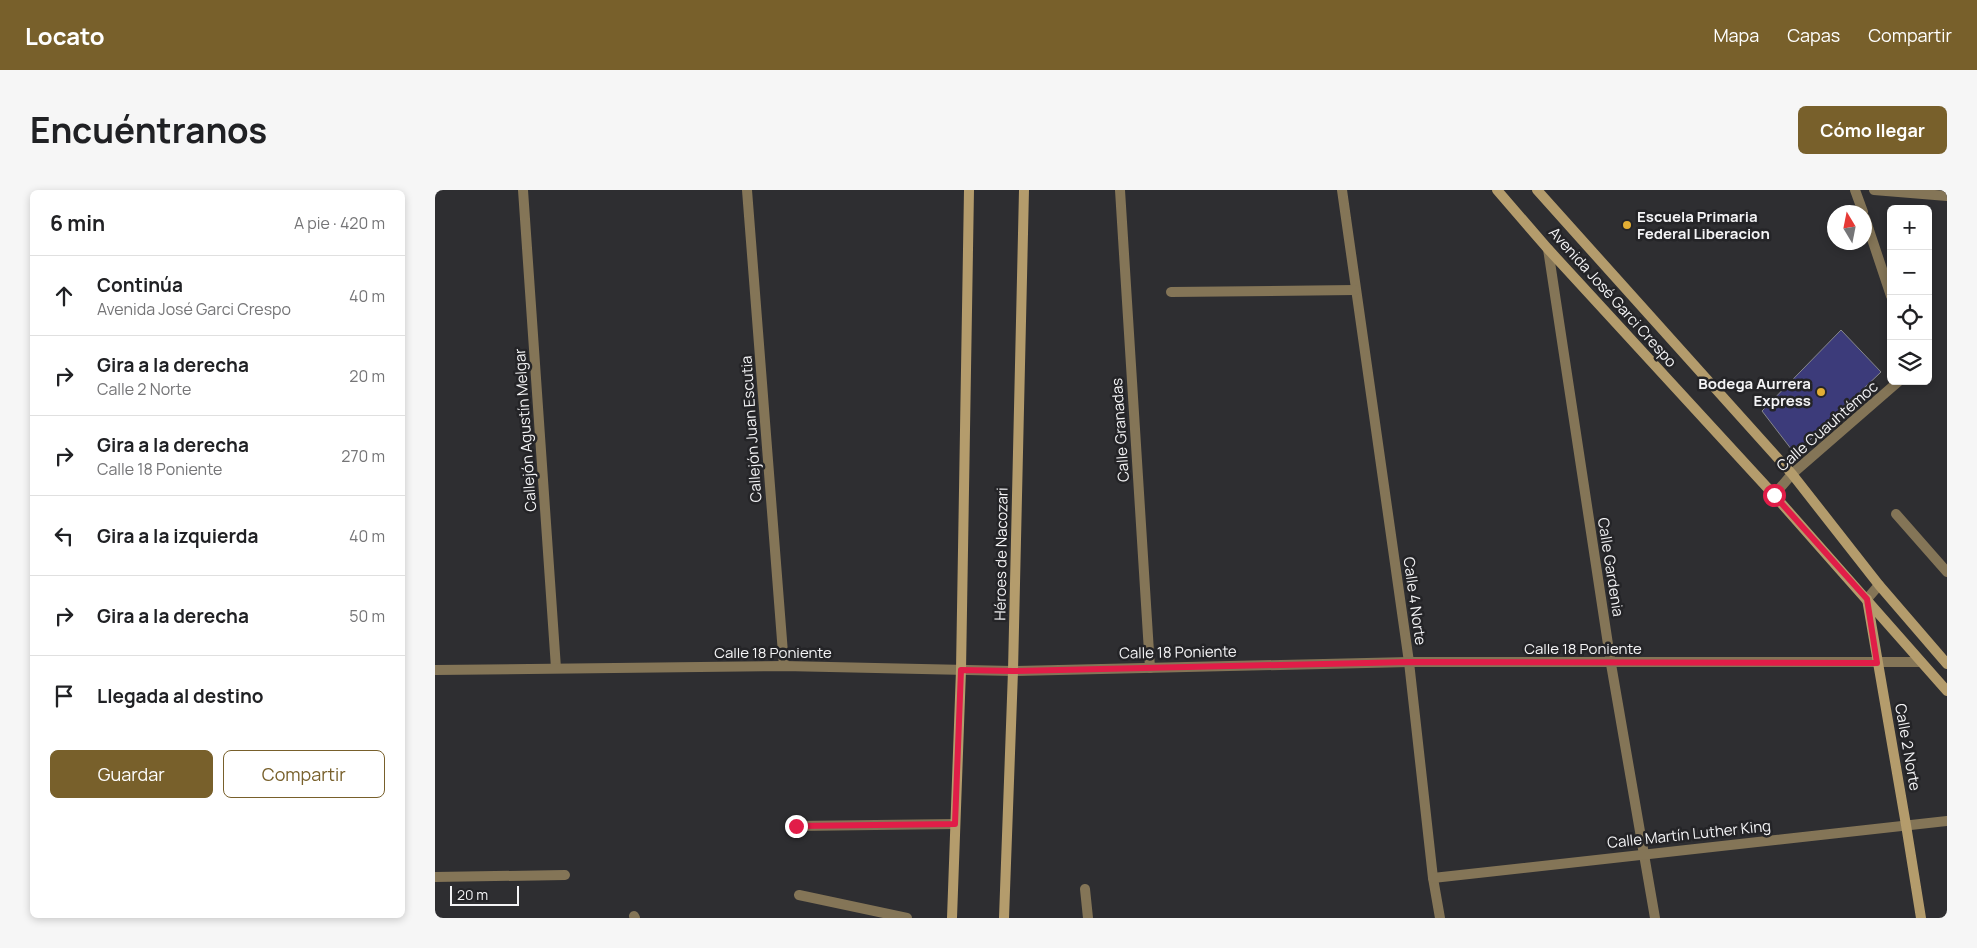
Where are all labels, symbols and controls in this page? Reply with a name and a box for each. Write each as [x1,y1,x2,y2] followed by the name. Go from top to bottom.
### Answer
[25,19,105,52] text: Locato
[1713,23,1759,47] text: Mapa
[1787,23,1840,47] text: Capas
[1868,23,1952,47] text: Compartir
[30,106,267,154] text: Encuéntranos
[1798,106,1947,154] button: Cómo llegar
[1827,205,1872,250] north arrow
[1887,205,1932,385] map controls
[1887,205,1932,250] button: +
[1637,206,1770,244] place label: Escuela Primaria Federal Liberacion
[50,209,105,237] text: 6 min
[294,212,385,234] text: A pie · 420 m
[1621,219,1633,231] marker: Escuela Primaria Federal Liberacion
[1544,222,1682,372] street label: Avenida José Garci Crespo
[1887,250,1932,295] button: −
[97,272,183,298] text: Continúa
[50,282,78,310] icon: ahead
[349,285,385,307] text: 40 m
[1887,295,1932,340] button: locate
[97,298,291,320] text: Avenida José Garci Crespo
[1887,340,1932,385] button: layers
[509,347,541,512] street label: Callejón Agustín Melgar
[97,352,249,378] text: Gira a la derecha
[735,355,767,503] street label: Callejón Juan Escutia
[50,362,78,390] icon: right
[349,365,385,387] text: 20 m
[1698,373,1811,411] place label: Bodega Aurrera Express
[1772,376,1882,476] street label: Calle Cuauhtémoc
[1106,377,1134,483] street label: Calle Granadas
[97,378,191,400] text: Calle 2 Norte
[1815,386,1827,398] marker: Bodega Aurrera Express
[97,432,249,458] text: Gira a la derecha
[50,442,78,470] icon: right
[341,445,385,467] text: 270 m
[97,458,222,480] text: Calle 18 Poniente
[1763,484,1786,507] route start
[989,487,1013,621] street label: Héroes de Nacozari
[1593,516,1629,618] street label: Calle Gardenia
[50,522,78,550] icon: left
[97,523,258,549] text: Gira a la izquierda
[349,525,385,547] text: 40 m
[1398,556,1432,647] street label: Calle 4 Norte
[50,602,78,630] icon: right
[97,603,249,629] text: Gira a la derecha
[349,605,385,627] text: 50 m
[1524,638,1642,659] street label: Calle 18 Poniente
[1119,640,1237,664] street label: Calle 18 Poniente
[714,642,832,663] street label: Calle 18 Poniente
[50,682,78,710] icon: arrive
[97,683,264,709] text: Llegada al destino
[1890,702,1926,793] street label: Calle 2 Norte
[50,750,213,798] button: Guardar
[223,750,385,798] button: Compartir
[785,815,808,838] route end
[1606,815,1772,853] street label: Calle Martín Luther King
[450,883,519,906] scale bar
[457,885,488,904] text: 20 m

